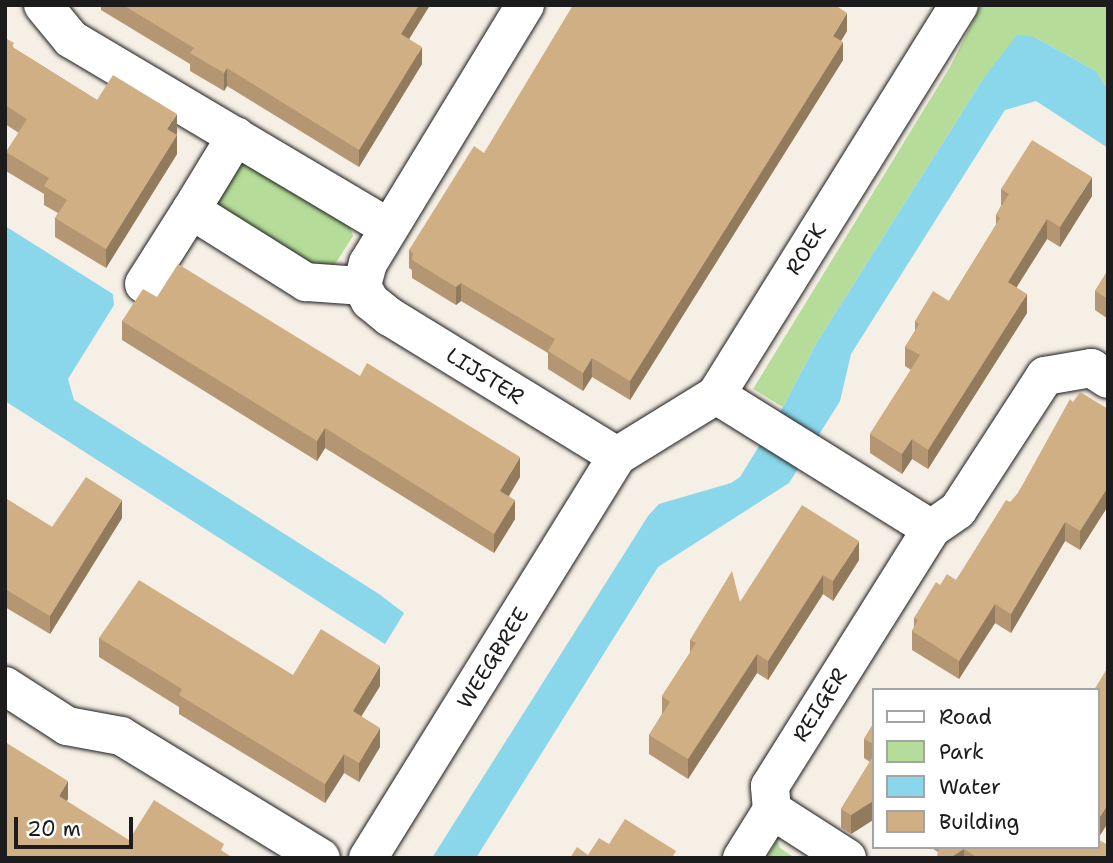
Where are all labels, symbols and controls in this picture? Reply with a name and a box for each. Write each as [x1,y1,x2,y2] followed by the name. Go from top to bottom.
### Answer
[780,219,832,279] street label: ROEK
[442,342,528,410] street label: LIJSTER
[452,603,534,713] street label: WEEGBREE
[788,664,852,746] street label: REIGER
[872,688,1099,849] legend
[939,703,992,731] text: Road
[939,738,984,766] text: Park
[939,773,1001,801] text: Water
[18,804,136,848] scale bar
[939,808,1019,836] text: Building
[27,815,81,843] text: 20 m

